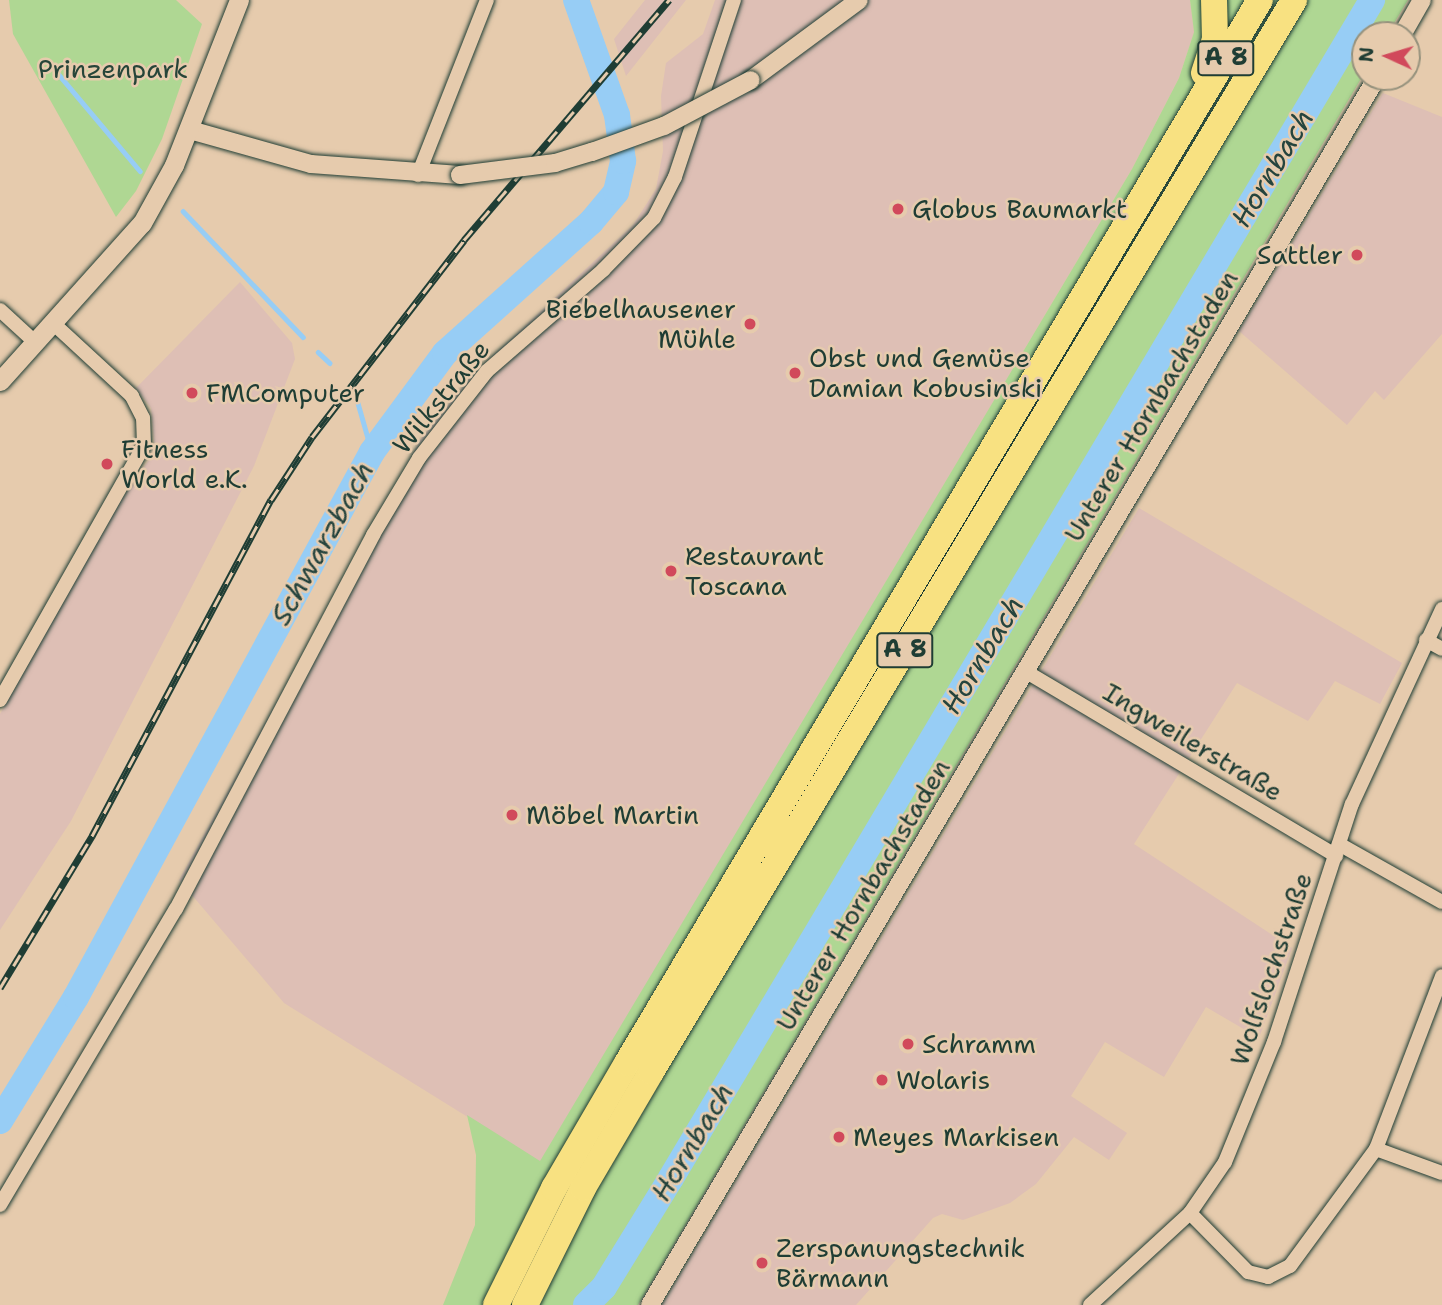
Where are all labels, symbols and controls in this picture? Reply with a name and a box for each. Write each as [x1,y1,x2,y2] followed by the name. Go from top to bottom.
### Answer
[1351,21,1421,91] north arrow
[1196,38,1256,78] road number: A 8
[1354,46,1380,63] text: N
[38,53,188,85] park label: Prinzenpark
[1224,103,1320,233] water label: Hornbach
[912,193,1127,225] place label: Globus Baumarkt
[890,201,906,217] marker: Globus Baumarkt
[1257,239,1343,271] place label: Sattler
[1349,247,1365,263] marker: Sattler
[1058,265,1244,547] street label: Unterer Hornbachstaden
[546,293,736,354] place label: Biebelhausener Mühle
[742,316,758,332] marker: Biebelhausener Mühle
[386,334,496,460] street label: Wilkstraße
[809,342,1042,404] place label: Obst und Gemüse Damian Kobusinski
[787,365,803,381] marker: Obst und Gemüse Damian Kobusinski
[206,377,365,409] place label: FMComputer
[184,385,200,401] marker: FMComputer
[121,433,248,494] place label: Fitness World e.K.
[263,455,381,631] water label: Schwarzbach
[99,456,115,472] marker: Fitness World e.K.
[685,540,824,602] place label: Restaurant Toscana
[663,563,679,579] marker: Restaurant Toscana
[934,590,1030,720] water label: Hornbach
[875,630,935,670] road number: A 8
[1098,676,1288,808] street label: Ingweilerstraße
[770,754,956,1036] street label: Unterer Hornbachstaden
[526,799,699,831] place label: Möbel Martin
[504,807,520,823] marker: Möbel Martin
[1223,868,1319,1070] street label: Wolfslochstraße
[922,1028,1036,1060] place label: Schramm
[900,1036,916,1052] marker: Schramm
[896,1064,990,1096] place label: Wolaris
[874,1072,890,1088] marker: Wolaris
[644,1077,740,1207] water label: Hornbach
[853,1121,1059,1153] place label: Meyes Markisen
[831,1129,847,1145] marker: Meyes Markisen
[776,1232,1025,1294] place label: Zerspanungstechnik Bärmann
[754,1255,770,1271] marker: Zerspanungstechnik Bärmann

